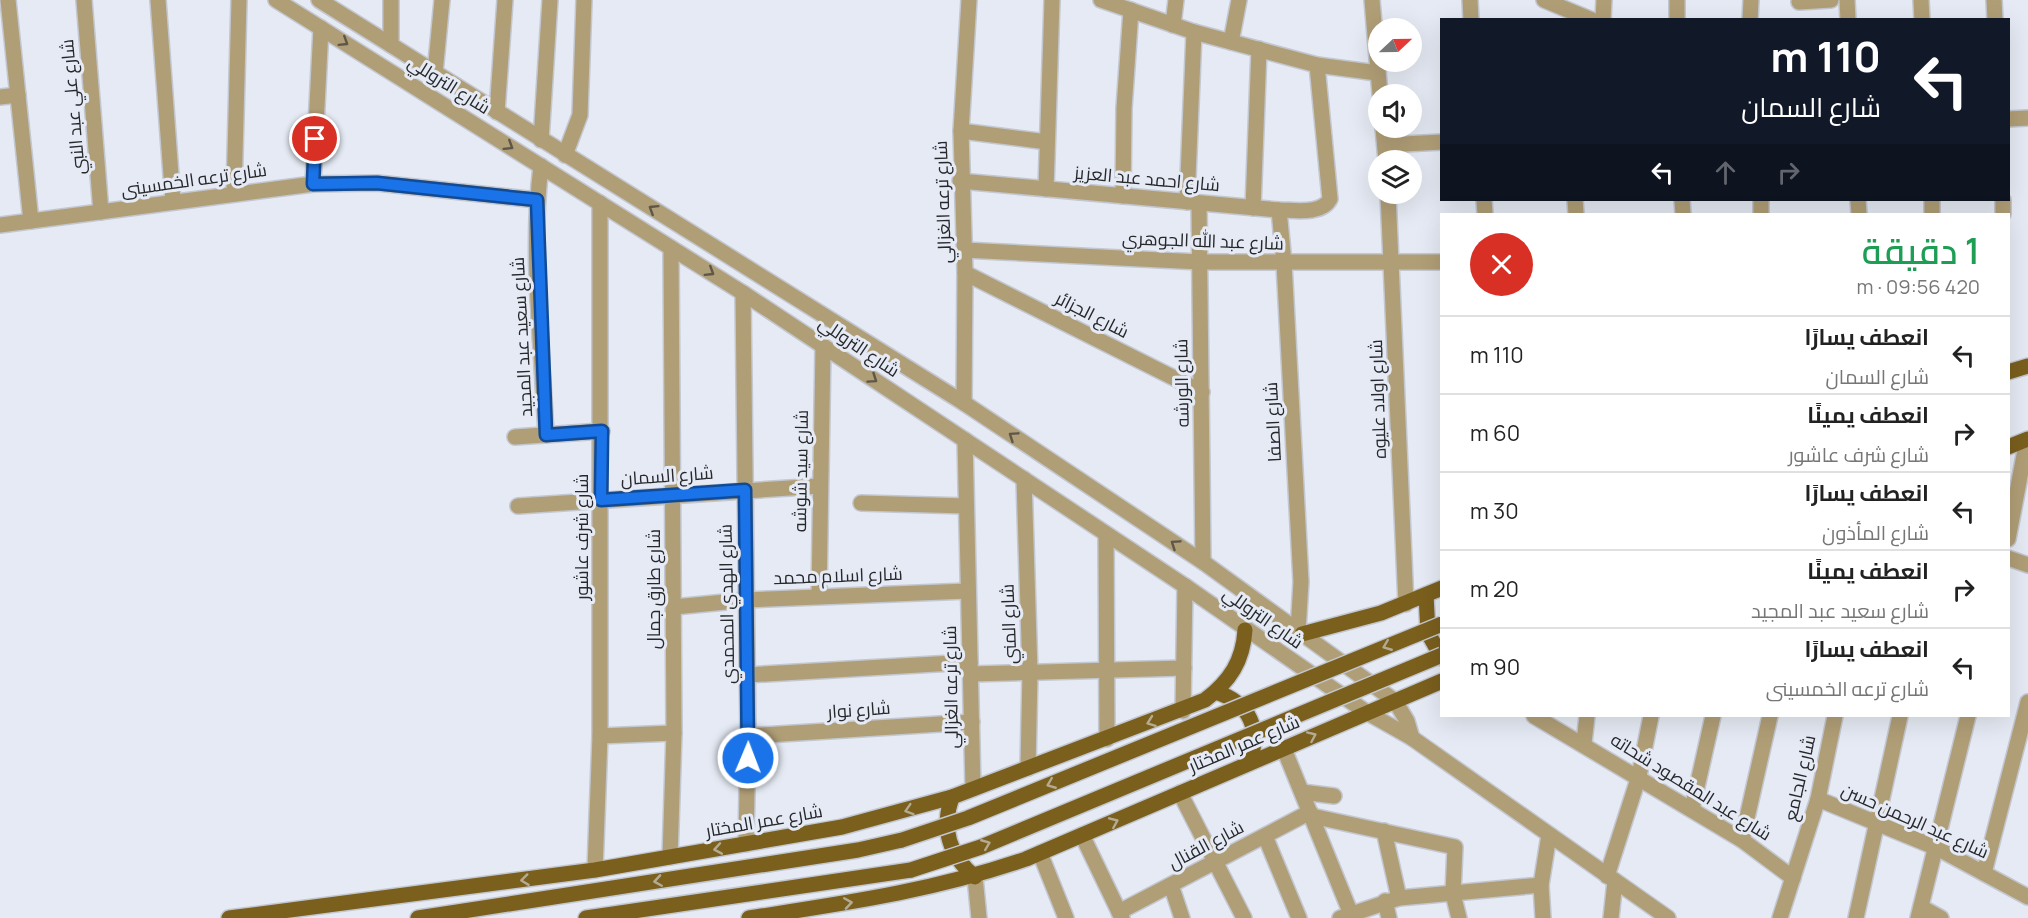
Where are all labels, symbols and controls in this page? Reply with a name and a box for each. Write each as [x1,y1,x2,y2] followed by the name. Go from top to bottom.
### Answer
[1368,18,1422,72] north arrow
[1368,18,1422,204] map controls
[1770,27,1881,85] text: 110 m
[338,35,348,47] one-way arrow
[54,38,93,176] street label: شارع علي عبد النبي
[1902,42,1980,120] icon: left
[402,49,495,121] street label: شارع التروللي
[1368,84,1422,138] button: sound
[1741,88,1881,125] text: شارع السمان
[289,113,340,164] pin
[298,122,331,155] icon: arrive
[503,138,513,150] one-way arrow
[928,140,959,264] street label: شارع ترعه الغزالي
[1368,150,1422,204] button: layers
[1646,156,1679,189] icon: left
[1709,156,1742,189] icon: ahead
[1772,156,1805,189] icon: right
[119,157,268,202] street label: شارع ترعه الخمسينى
[1072,160,1221,197] street label: شارع احمد عبد العزيز
[648,206,659,217] one-way arrow
[1122,225,1284,258] street label: شارع عبد الله الجوهري
[1862,226,1980,275] text: 1 دقيقة
[1470,233,1533,296] button: close
[505,256,538,418] street label: شارع سعيد عبد المجيد
[703,265,714,276] one-way arrow
[1857,273,1980,300] text: 420 m · 09:56
[1050,285,1133,344] street label: شارع الجزائر
[813,310,905,385] street label: شارع التروللي
[1805,322,1929,352] text: انعطف يسارًا
[1168,338,1195,428] street label: شارع الورشه
[1363,339,1392,459] street label: شارع اولاد عليوه
[1947,339,1980,372] icon: left
[1470,340,1524,370] text: 110 m
[1825,363,1929,390] text: شارع السمان
[866,372,877,383] one-way arrow
[1258,381,1287,463] street label: شارع الصفا
[1807,400,1929,430] text: انعطف يمينًا
[787,410,814,532] street label: شارع سيد شوشه
[1947,417,1980,450] icon: right
[1470,418,1520,448] text: 60 m
[1009,432,1020,443] one-way arrow
[1788,441,1929,468] text: شارع شرف عاشور
[620,460,714,491] street label: شارع السمان
[569,474,594,601] street label: شارع شرف عاشور
[1805,478,1929,508] text: انعطف يسارًا
[1947,495,1980,528] icon: left
[1470,496,1519,526] text: 30 m
[1822,519,1929,546] text: شارع المأذون
[713,524,742,684] street label: شارع الهدي المحمدي
[641,529,666,649] street label: شارع طارق جمال
[1171,540,1182,551] one-way arrow
[1807,556,1929,586] text: انعطف يمينًا
[773,561,903,590] street label: شارع اسلام محمد
[1947,573,1980,606] icon: right
[1470,574,1519,604] text: 20 m
[1217,581,1308,656] street label: شارع التروللي
[995,583,1024,665] street label: شارع المني
[1751,597,1929,624] text: شارع سعيد عبد المجيد
[937,625,966,749] street label: شارع ترعه الغزالي
[1805,634,1929,664] text: انعطف يسارًا
[1383,639,1394,651] one-way arrow
[1947,651,1980,684] icon: left
[1470,652,1520,682] text: 90 m
[1766,675,1929,702] text: شارع ترعه الخمسينى
[826,695,891,724] street label: شارع نوار
[1184,709,1303,779] street label: شارع عمر المختار
[1146,715,1157,728] one-way arrow
[716,726,780,790] position arrow
[1606,727,1777,846] street label: شارع عبد المقصود شحاته
[1306,731,1317,743] one-way arrow
[1778,733,1822,823] street label: شارع الجامع
[1047,777,1058,789] one-way arrow
[1838,777,1993,864] street label: شارع عبد الرحمن حسن
[702,798,824,843] street label: شارع عمر المختار
[904,803,914,815] one-way arrow
[1164,814,1248,875] street label: شارع القنال
[1107,817,1118,829] one-way arrow
[980,839,991,851] one-way arrow
[713,842,722,854] one-way arrow
[521,873,530,885] one-way arrow
[654,874,664,887] one-way arrow
[844,897,853,909] one-way arrow

